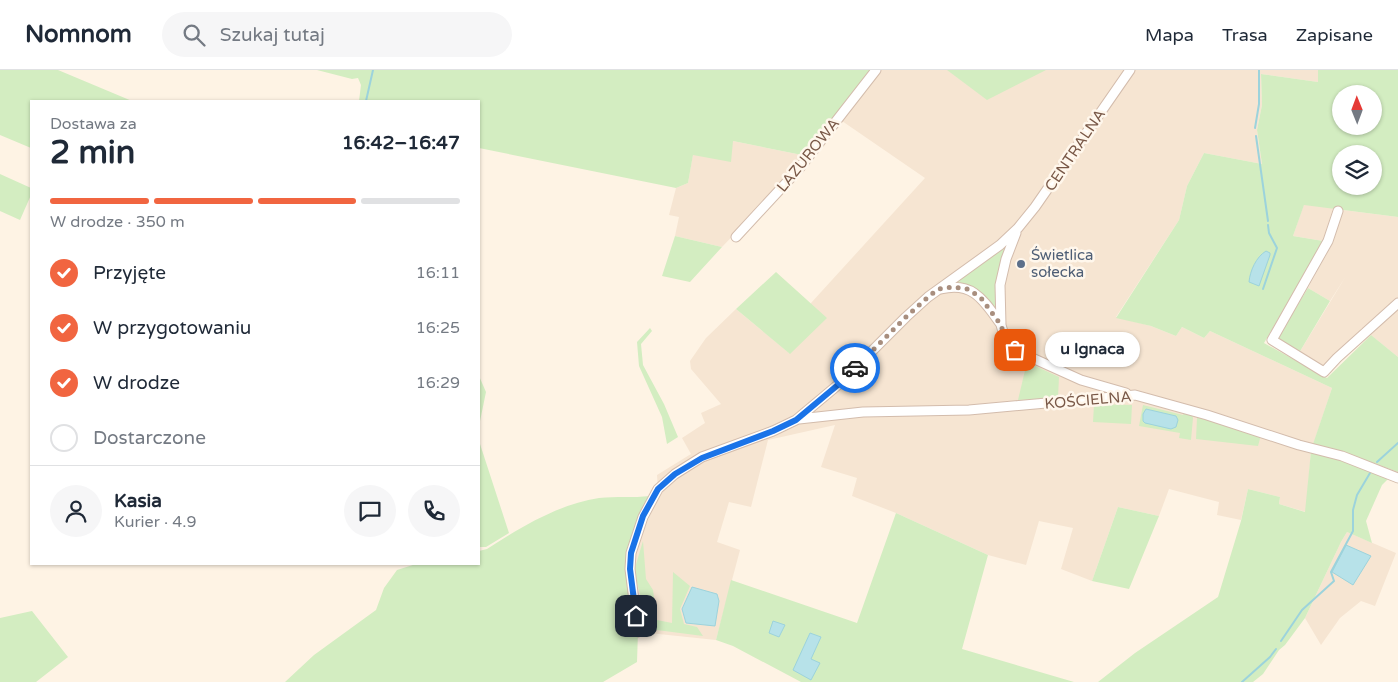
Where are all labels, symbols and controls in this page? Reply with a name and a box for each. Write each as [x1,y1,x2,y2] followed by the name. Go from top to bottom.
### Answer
[162,12,512,57] search box
[25,20,132,49] text: Nomnom
[180,21,208,49] icon: search
[220,24,325,46] text: Szukaj tutaj
[1145,24,1194,46] text: Mapa
[1222,24,1268,46] text: Trasa
[1296,24,1373,46] text: Zapisane
[1332,85,1382,135] north arrow
[1332,85,1382,195] map controls
[1041,106,1109,194] street label: CENTRALNA
[50,114,137,134] text: Dostawa za
[773,114,843,196] street label: LAZUROWA
[342,132,460,154] text: 16:42–16:47
[50,134,135,172] text: 2 min
[1332,145,1382,195] button: layers
[50,212,185,232] text: W drodze · 350 m
[1031,246,1094,281] place label: Świetlica sołecka
[1015,258,1027,270] marker: Świetlica sołecka
[50,259,78,287] icon: check
[93,262,166,284] text: Przyjęte
[416,263,460,283] text: 16:11
[50,314,78,342] icon: check
[93,317,251,339] text: W przygotowaniu
[416,318,460,338] text: 16:25
[994,329,1036,371] pin
[1045,332,1140,368] callout: u Ignaca
[1001,336,1029,364] icon: bag
[1060,339,1125,359] text: u Ignaca
[830,343,880,393] courier
[841,354,869,382] icon: car
[50,369,78,397] icon: check
[93,372,180,394] text: W drodze
[416,373,460,393] text: 16:29
[1044,387,1132,413] street label: KOŚCIELNA
[93,427,206,449] text: Dostarczone
[50,485,102,537] button: person
[344,485,396,537] button: chat
[408,485,460,537] button: phone
[114,490,162,512] text: Kasia
[114,512,197,532] text: Kurier · 4.9
[615,595,657,637] pin
[622,602,650,630] icon: home

